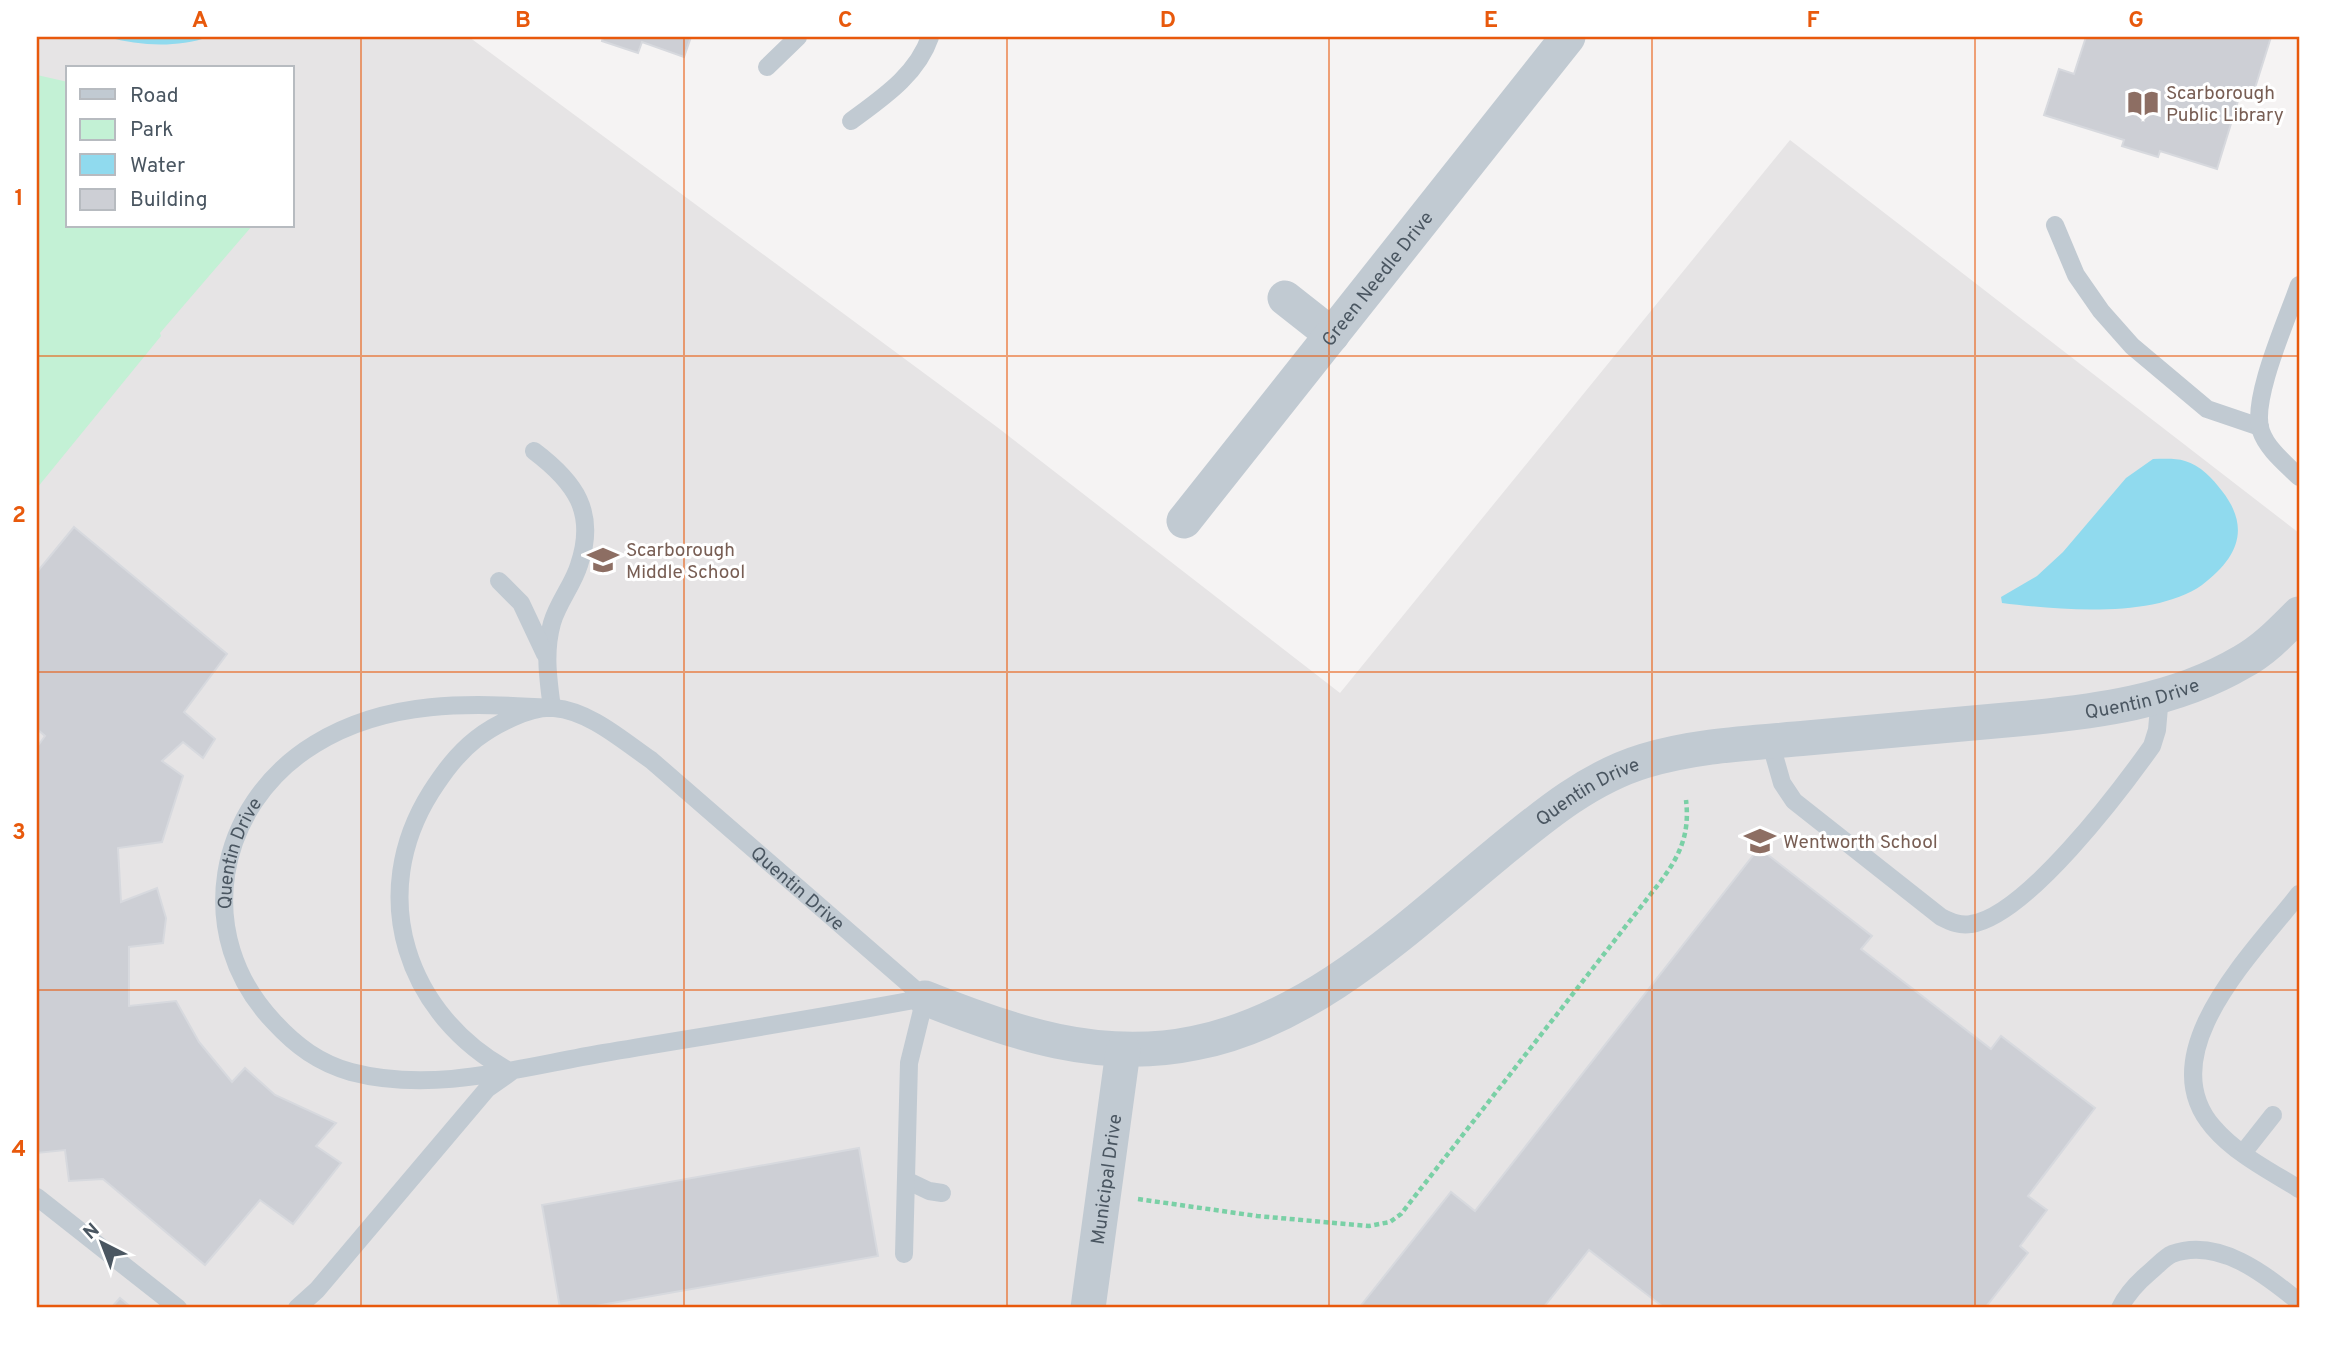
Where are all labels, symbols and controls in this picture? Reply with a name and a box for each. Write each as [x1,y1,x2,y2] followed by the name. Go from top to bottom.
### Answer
[192,7,208,36] text: A
[515,7,531,36] text: B
[838,7,852,36] text: C
[1160,7,1176,36] text: D
[1484,7,1498,36] text: E
[1806,7,1820,36] text: F
[2128,7,2144,36] text: G
[66,66,294,228] legend
[2166,82,2284,128] place label: Scarborough Public Library
[130,83,179,110] text: Road
[2126,86,2160,120] library icon: Scarborough Public Library
[130,117,173,144] text: Park
[130,153,185,180] text: Water
[14,185,24,214] text: 1
[130,187,208,214] text: Building
[1317,207,1439,352] street label: Green Needle Drive
[12,502,26,531] text: 2
[626,539,745,585] place label: Scarborough Middle School
[586,543,620,577] school or university icon: Scarborough Middle School
[2083,674,2203,725] street label: Quentin Drive
[1531,753,1643,832] street label: Quentin Drive
[214,793,268,910] street label: Quentin Drive
[12,819,26,848] text: 3
[1743,824,1777,858] school or university icon: Wentworth School
[1783,831,1938,855] place label: Wentworth School
[745,842,849,937] street label: Quentin Drive
[1087,1113,1128,1246] street label: Municipal Drive
[12,1136,26,1165] text: 4
[66,1208,136,1278] north arrow
[79,1218,105,1245] text: N

